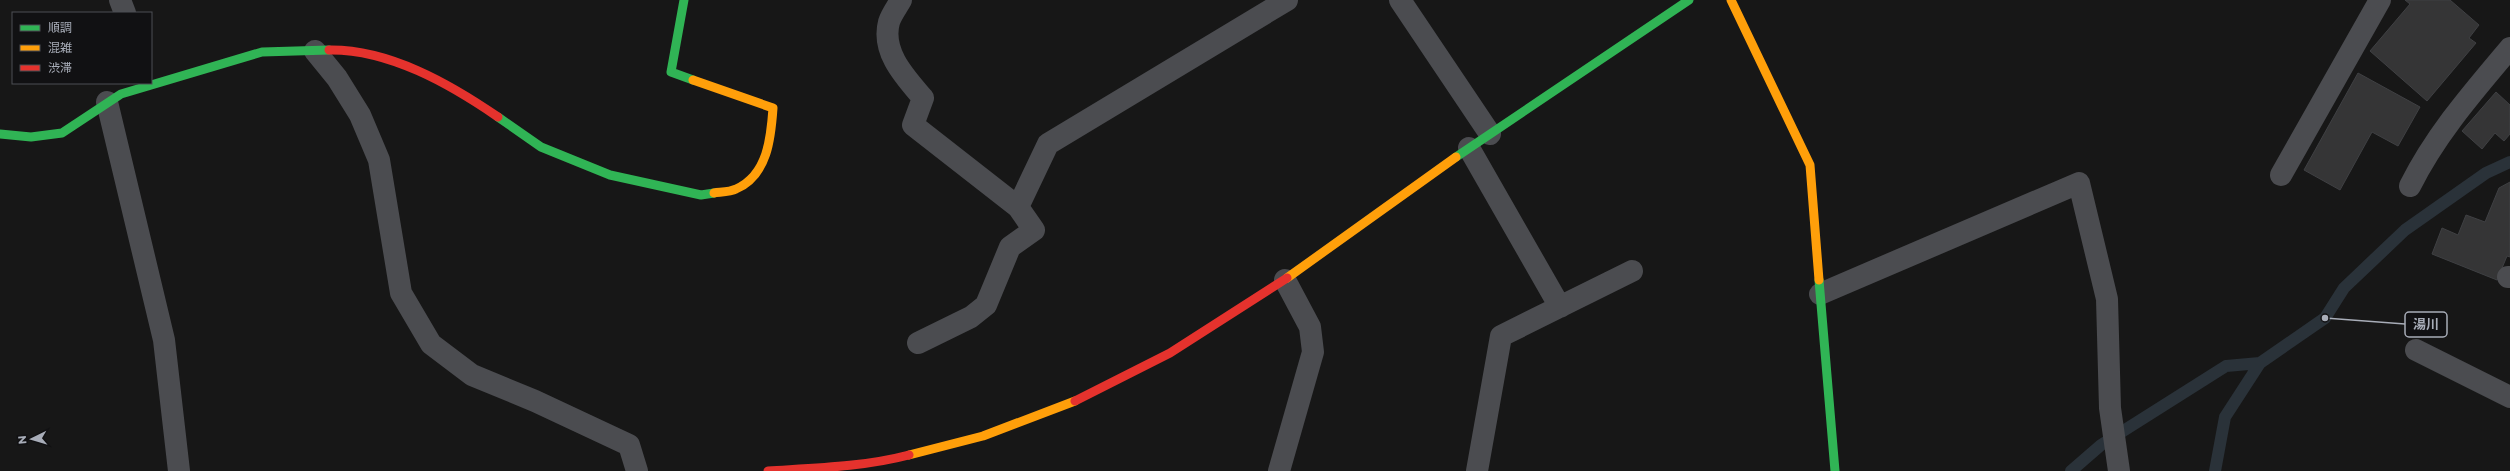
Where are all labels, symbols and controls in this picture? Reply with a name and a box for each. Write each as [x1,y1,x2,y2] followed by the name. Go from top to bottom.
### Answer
[12,12,152,84] legend
[48,20,72,35] text: 順調
[48,40,72,55] text: 混雑
[48,60,72,75] text: 渋滞
[2405,312,2447,337] callout: 湯川
[2413,316,2439,332] text: 湯川
[12,419,52,459] north arrow
[15,435,29,445] text: N

